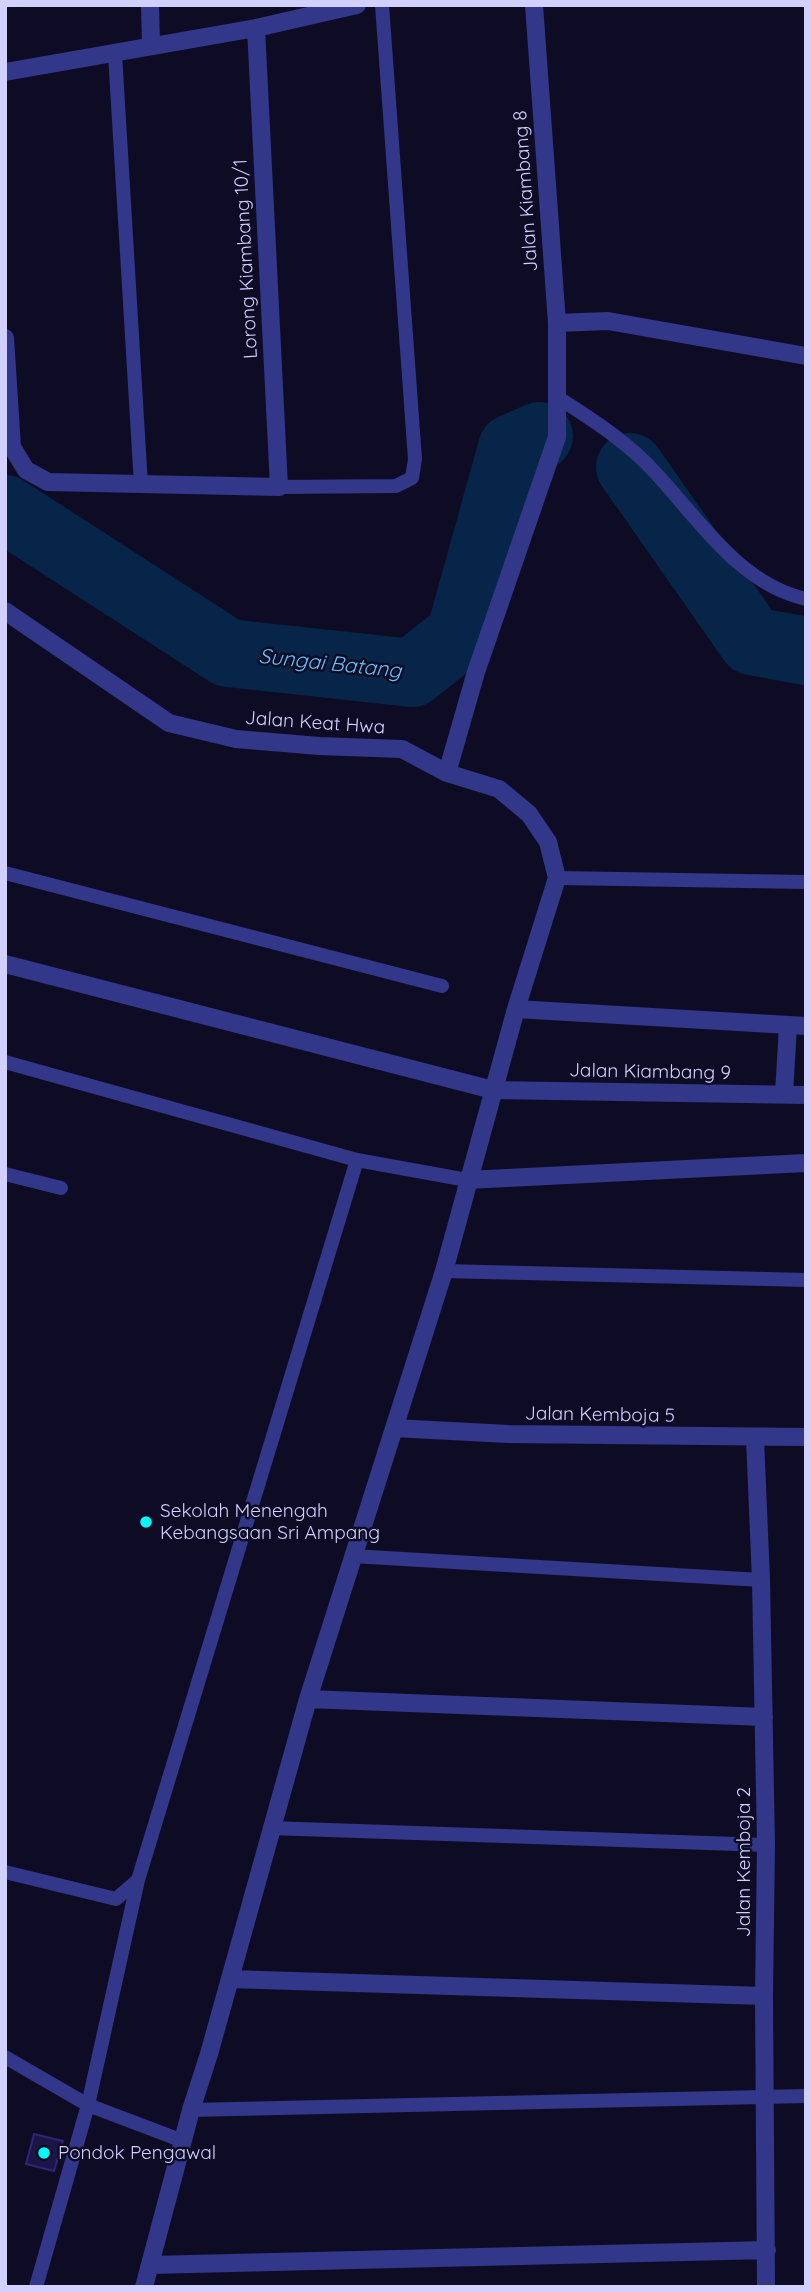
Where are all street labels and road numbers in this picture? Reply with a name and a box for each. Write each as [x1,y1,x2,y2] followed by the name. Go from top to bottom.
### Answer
[509,110,543,272] street label: Jalan Kiambang 8
[229,159,263,359] street label: Lorong Kiambang 10/1
[244,707,386,739] street label: Jalan Keat Hwa
[569,1059,731,1085] street label: Jalan Kiambang 9
[525,1402,675,1428] street label: Jalan Kemboja 5
[733,1787,755,1937] street label: Jalan Kemboja 2

